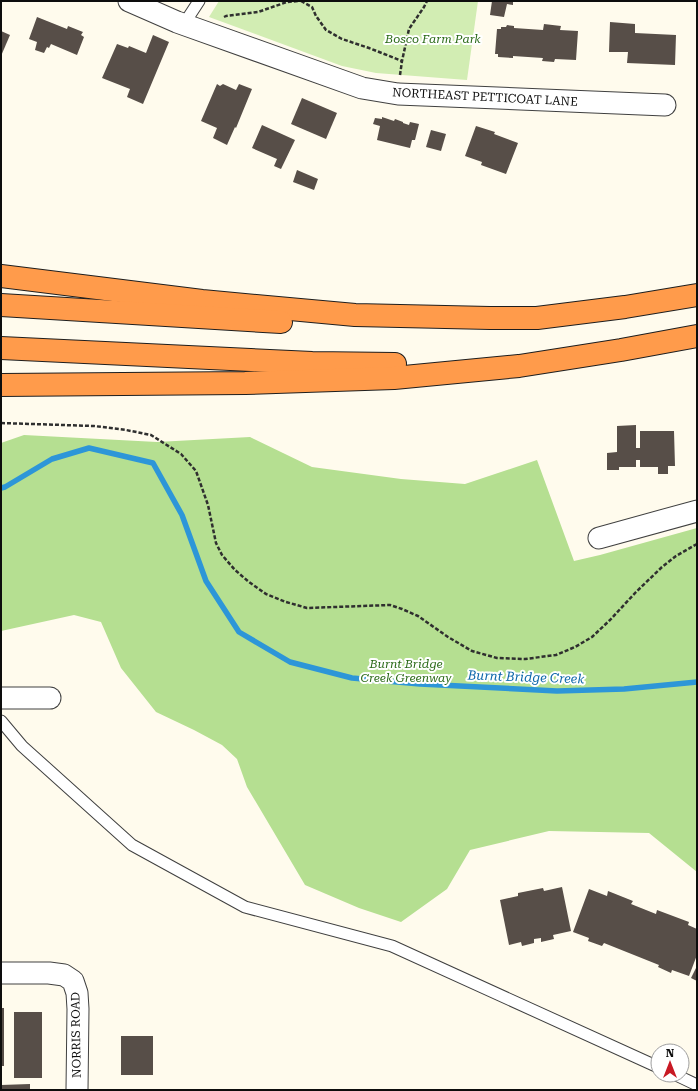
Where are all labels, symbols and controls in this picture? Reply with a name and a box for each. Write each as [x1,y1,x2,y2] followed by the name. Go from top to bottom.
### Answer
[384,32,481,46] park label: Bosco Farm Park
[392,85,578,109] street label: NORTHEAST PETTICOAT LANE
[361,657,452,685] park label: Burnt Bridge Creek Greenway
[466,667,586,687] water label: Burnt Bridge Creek
[68,992,84,1078] street label: NORRIS ROAD
[650,1043,690,1083] north arrow
[666,1047,675,1060] text: N

